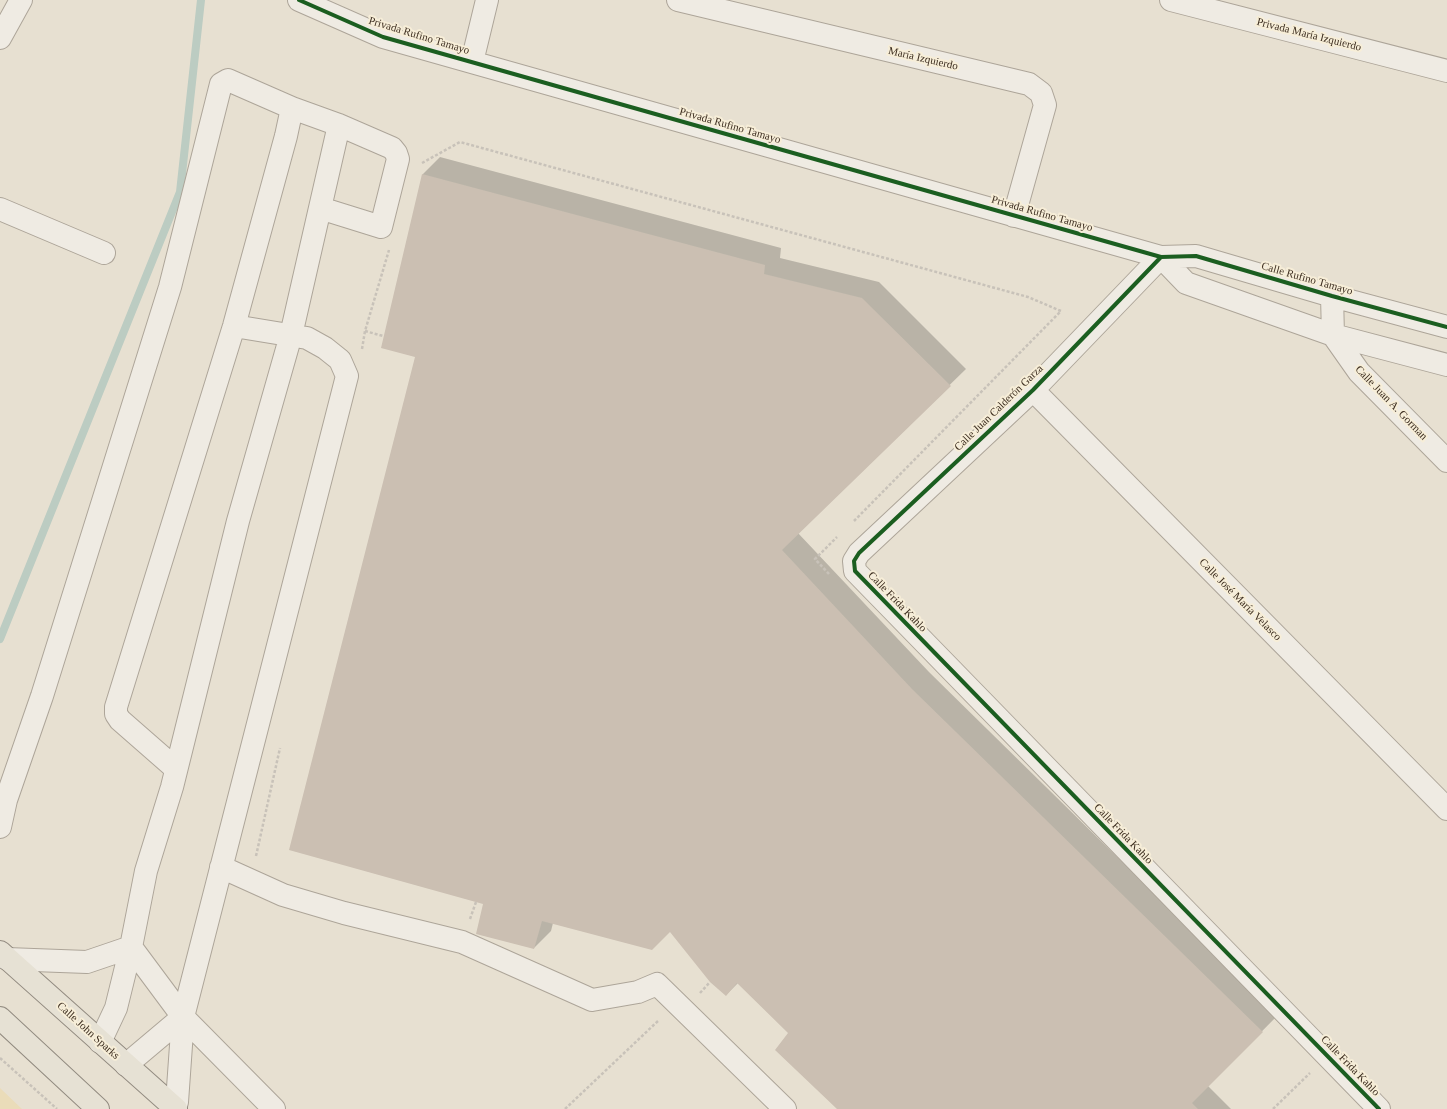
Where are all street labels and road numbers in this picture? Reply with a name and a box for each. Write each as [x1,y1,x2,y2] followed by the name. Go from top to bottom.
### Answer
[367,14,471,58] street label: Privada Rufino Tamayo
[1255,16,1363,54] street label: Privada María Izquierdo
[887,45,959,73] street label: María Izquierdo
[678,105,782,147] street label: Privada Rufino Tamayo
[990,193,1094,235] street label: Privada Rufino Tamayo
[1260,260,1354,298] street label: Calle Rufino Tamayo
[952,362,1046,454] street label: Calle Juan Calderón Garza
[1352,363,1430,443] street label: Calle Juan A. Gorman
[1196,556,1284,644] street label: Calle José María Velasco
[865,569,929,635] street label: Calle Frida Kahlo
[1091,801,1155,867] street label: Calle Frida Kahlo
[54,1000,122,1062] street label: Calle John Sparks
[1318,1033,1382,1099] street label: Calle Frida Kahlo

